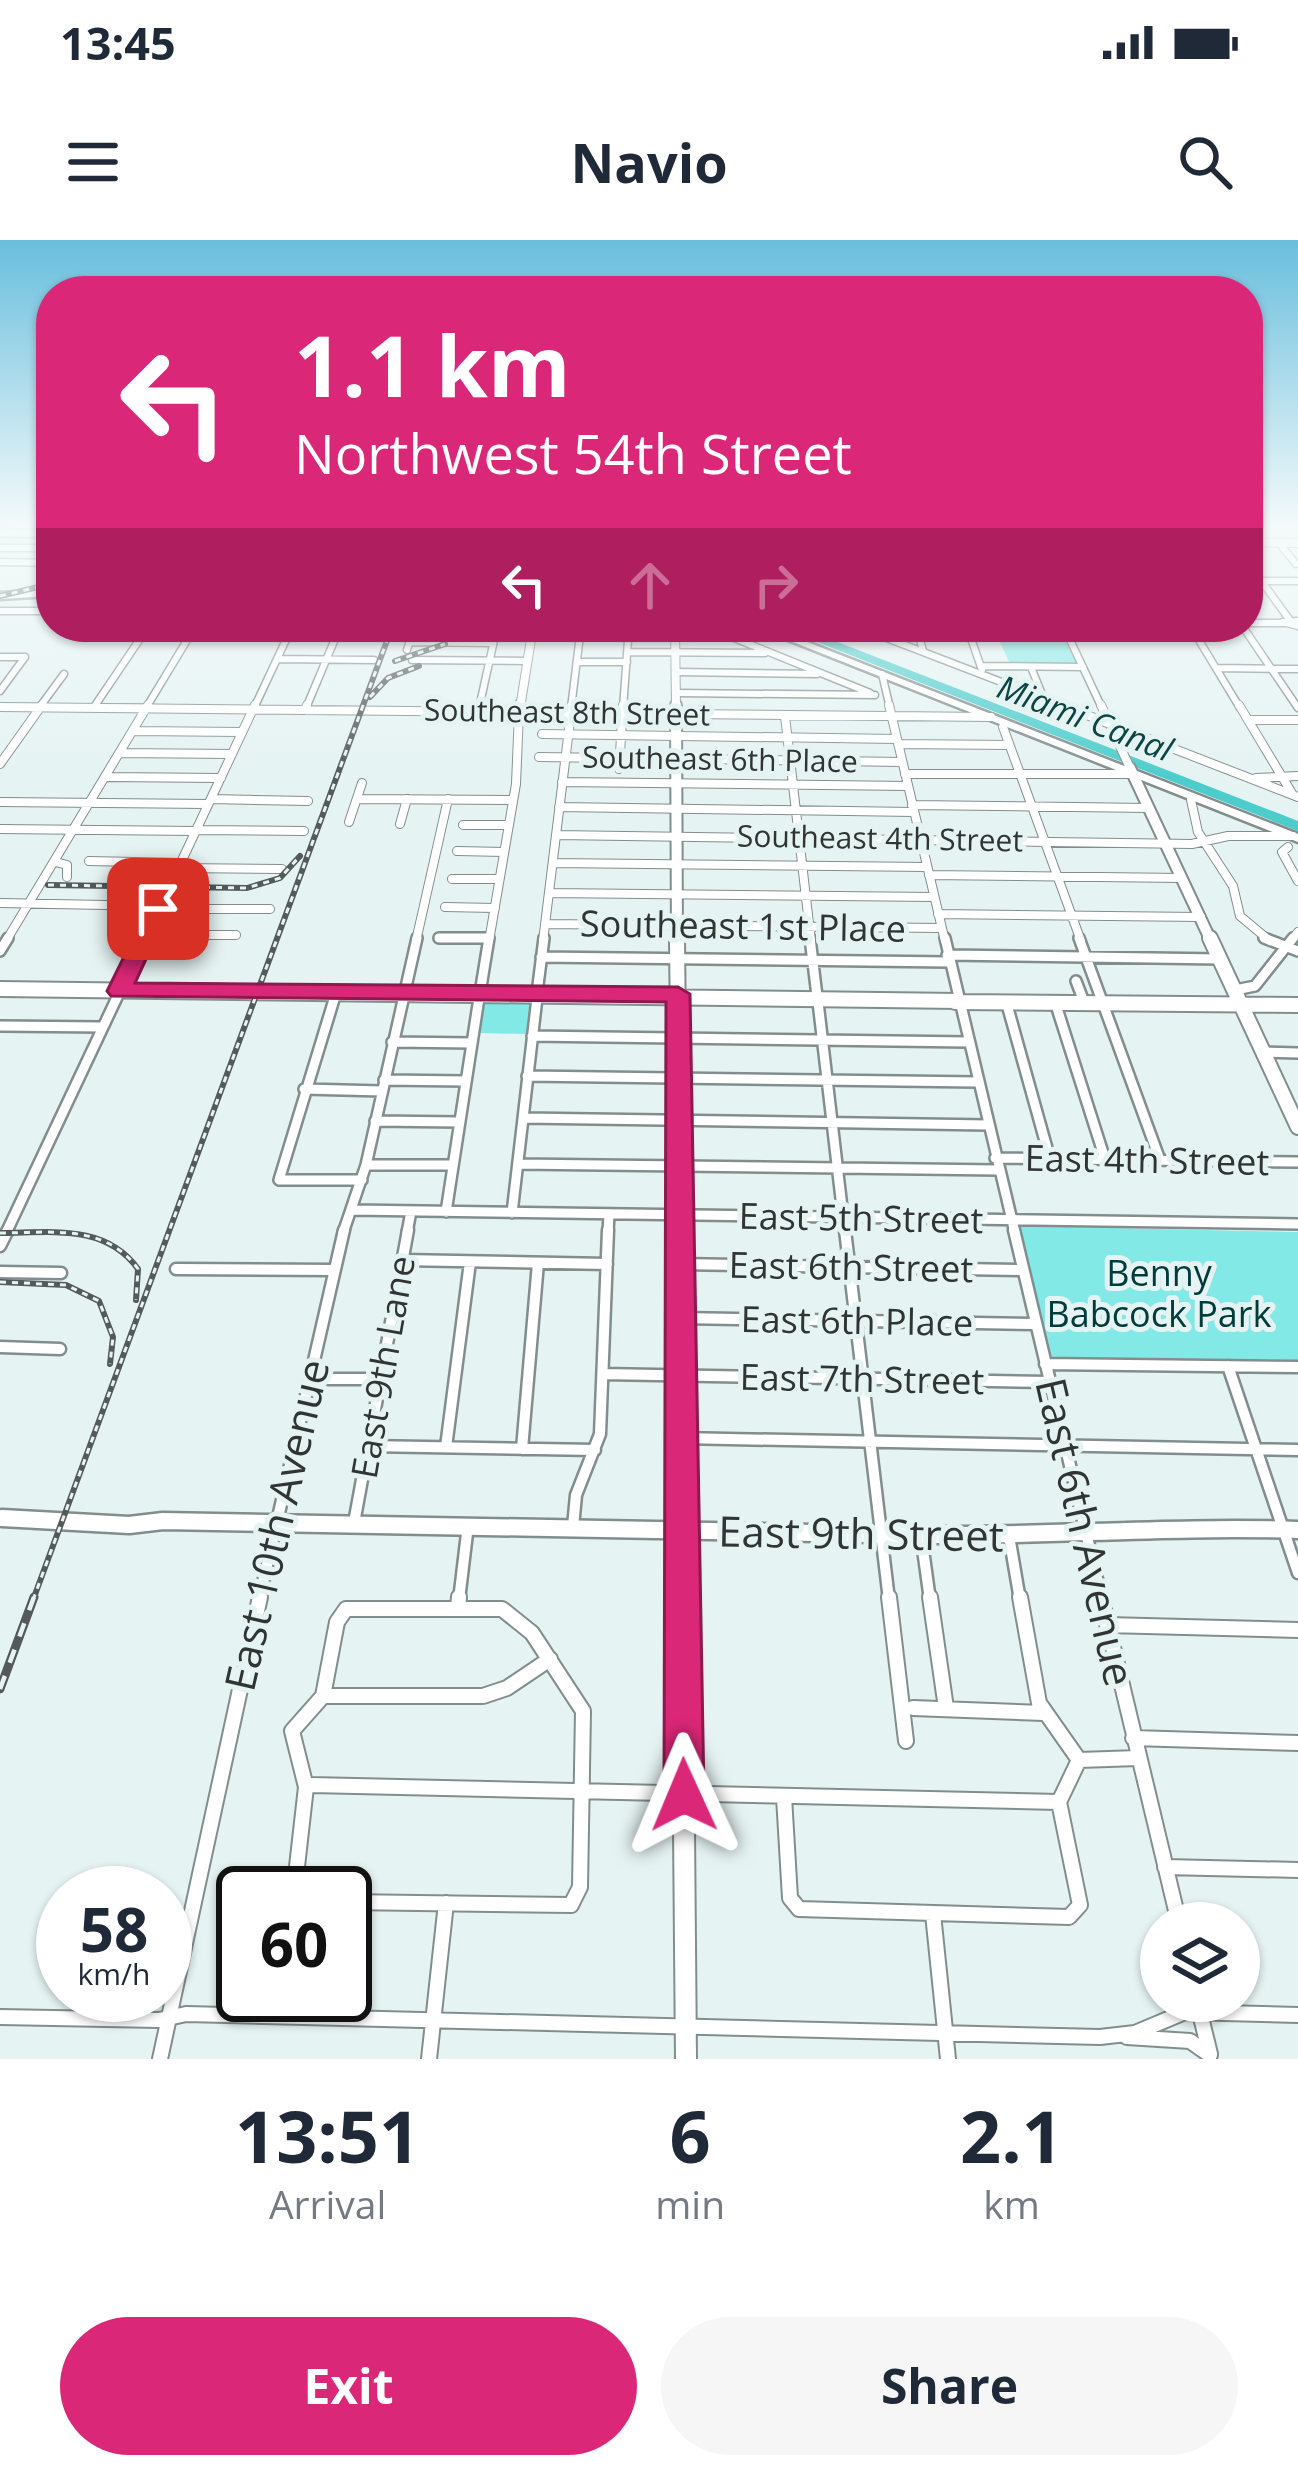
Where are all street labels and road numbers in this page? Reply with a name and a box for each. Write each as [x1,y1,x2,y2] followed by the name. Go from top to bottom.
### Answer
[424,689,710,734] street label: Southeast 8th Street
[582,736,858,781] street label: Southeast 6th Place
[737,815,1023,860] street label: Southeast 4th Street
[580,898,906,953] street label: Southeast 1st Place
[1024,1133,1270,1186] street label: East 4th Street
[738,1191,984,1244] street label: East 5th Street
[728,1240,974,1293] street label: East 6th Street
[339,1252,426,1482] street label: East 9th Lane
[740,1294,974,1347] street label: East 6th Place
[739,1352,985,1405] street label: East 7th Street
[210,1353,341,1696] street label: East 10th Avenue
[1023,1372,1150,1691] street label: East 6th Avenue
[718,1502,1004,1563] street label: East 9th Street

